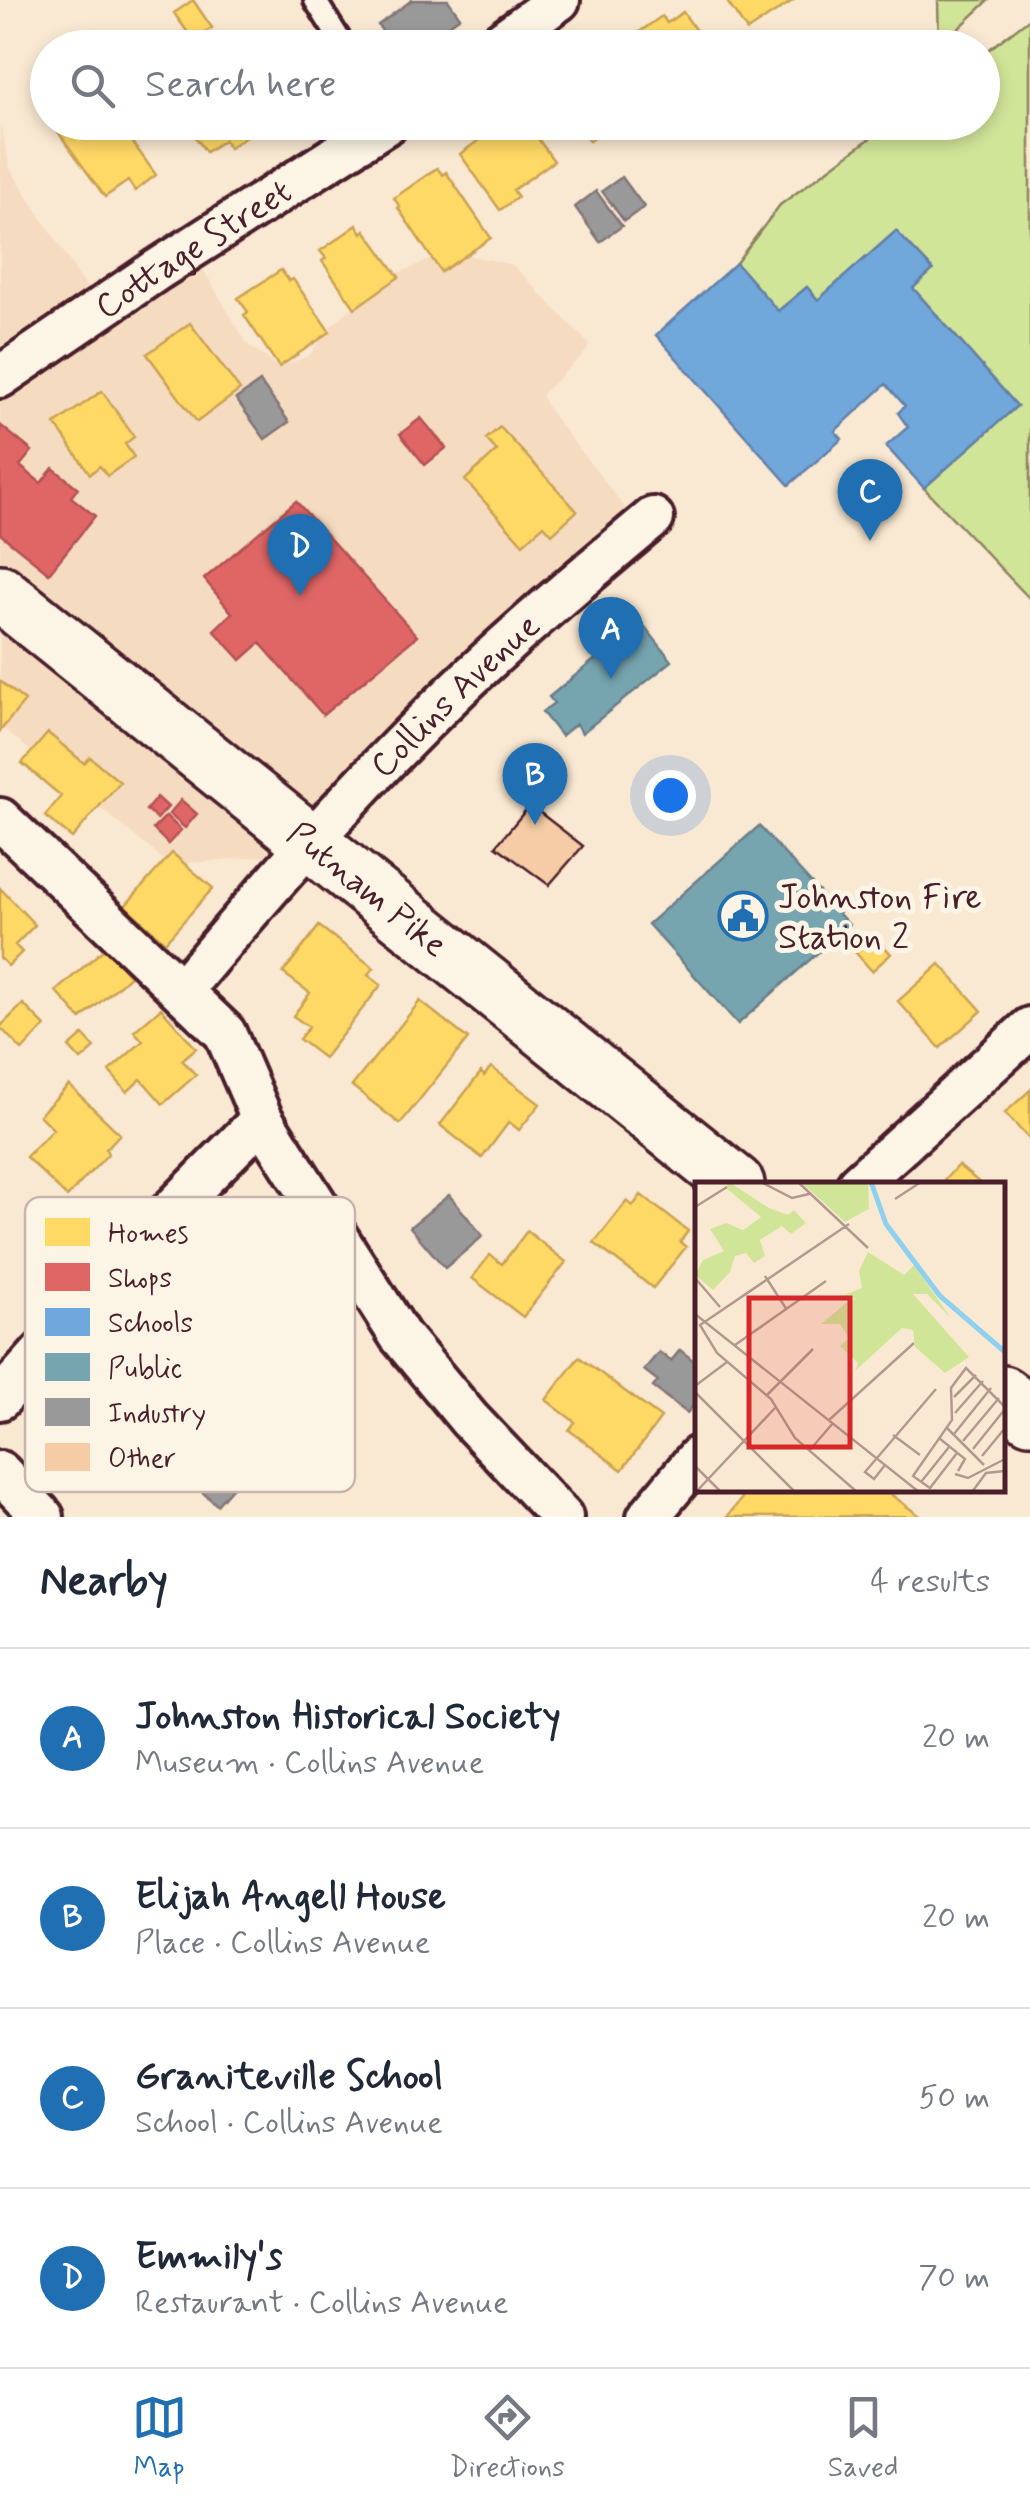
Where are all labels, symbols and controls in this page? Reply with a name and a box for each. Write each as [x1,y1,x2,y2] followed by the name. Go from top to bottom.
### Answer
[30,30,1000,140] search box
[65,58,120,113] icon: search
[145,61,336,110] text: Search here
[87,169,301,330] street label: Cottage Street
[838,458,902,541] pin: C
[268,514,332,596] pin: D
[578,596,644,679] pin: A
[361,604,550,789] street label: Collins Avenue
[502,742,568,825] pin: B
[645,770,696,821] your location
[277,812,457,969] street label: Putnam Pike
[778,875,982,961] place label: Johnston Fire Station 2
[717,890,769,942] public building icon: Johnston Fire Station 2
[695,1182,1005,1492] inset map
[25,1197,355,1492] legend
[108,1216,189,1253] text: Homes
[108,1261,172,1298] text: Shops
[108,1306,193,1343] text: Schools
[108,1351,182,1388] text: Public
[108,1396,206,1433] text: Industry
[108,1441,176,1478] text: Other
[40,1555,168,1610] text: Nearby
[870,1561,990,1603] text: 4 results
[135,1693,561,1742] text: Johnston Historical Society
[62,1717,83,1759] text: A
[922,1717,990,1759] text: 20 m
[135,1742,484,1784] text: Museum · Collins Avenue
[135,1873,446,1922] text: Elijah Angell House
[62,1897,83,1939] text: B
[922,1897,990,1939] text: 20 m
[135,1922,430,1964] text: Place · Collins Avenue
[135,2053,443,2102] text: Graniteville School
[61,2077,84,2119] text: C
[918,2077,990,2119] text: 50 m
[135,2102,443,2144] text: School · Collins Avenue
[135,2233,282,2282] text: Emmily's
[61,2257,84,2299] text: D
[918,2257,990,2299] text: 70 m
[135,2282,509,2324] text: Restaurant · Collins Avenue
[132,2390,187,2487] tab: Map
[450,2390,565,2487] tab: Directions
[828,2390,898,2487] tab: Saved

